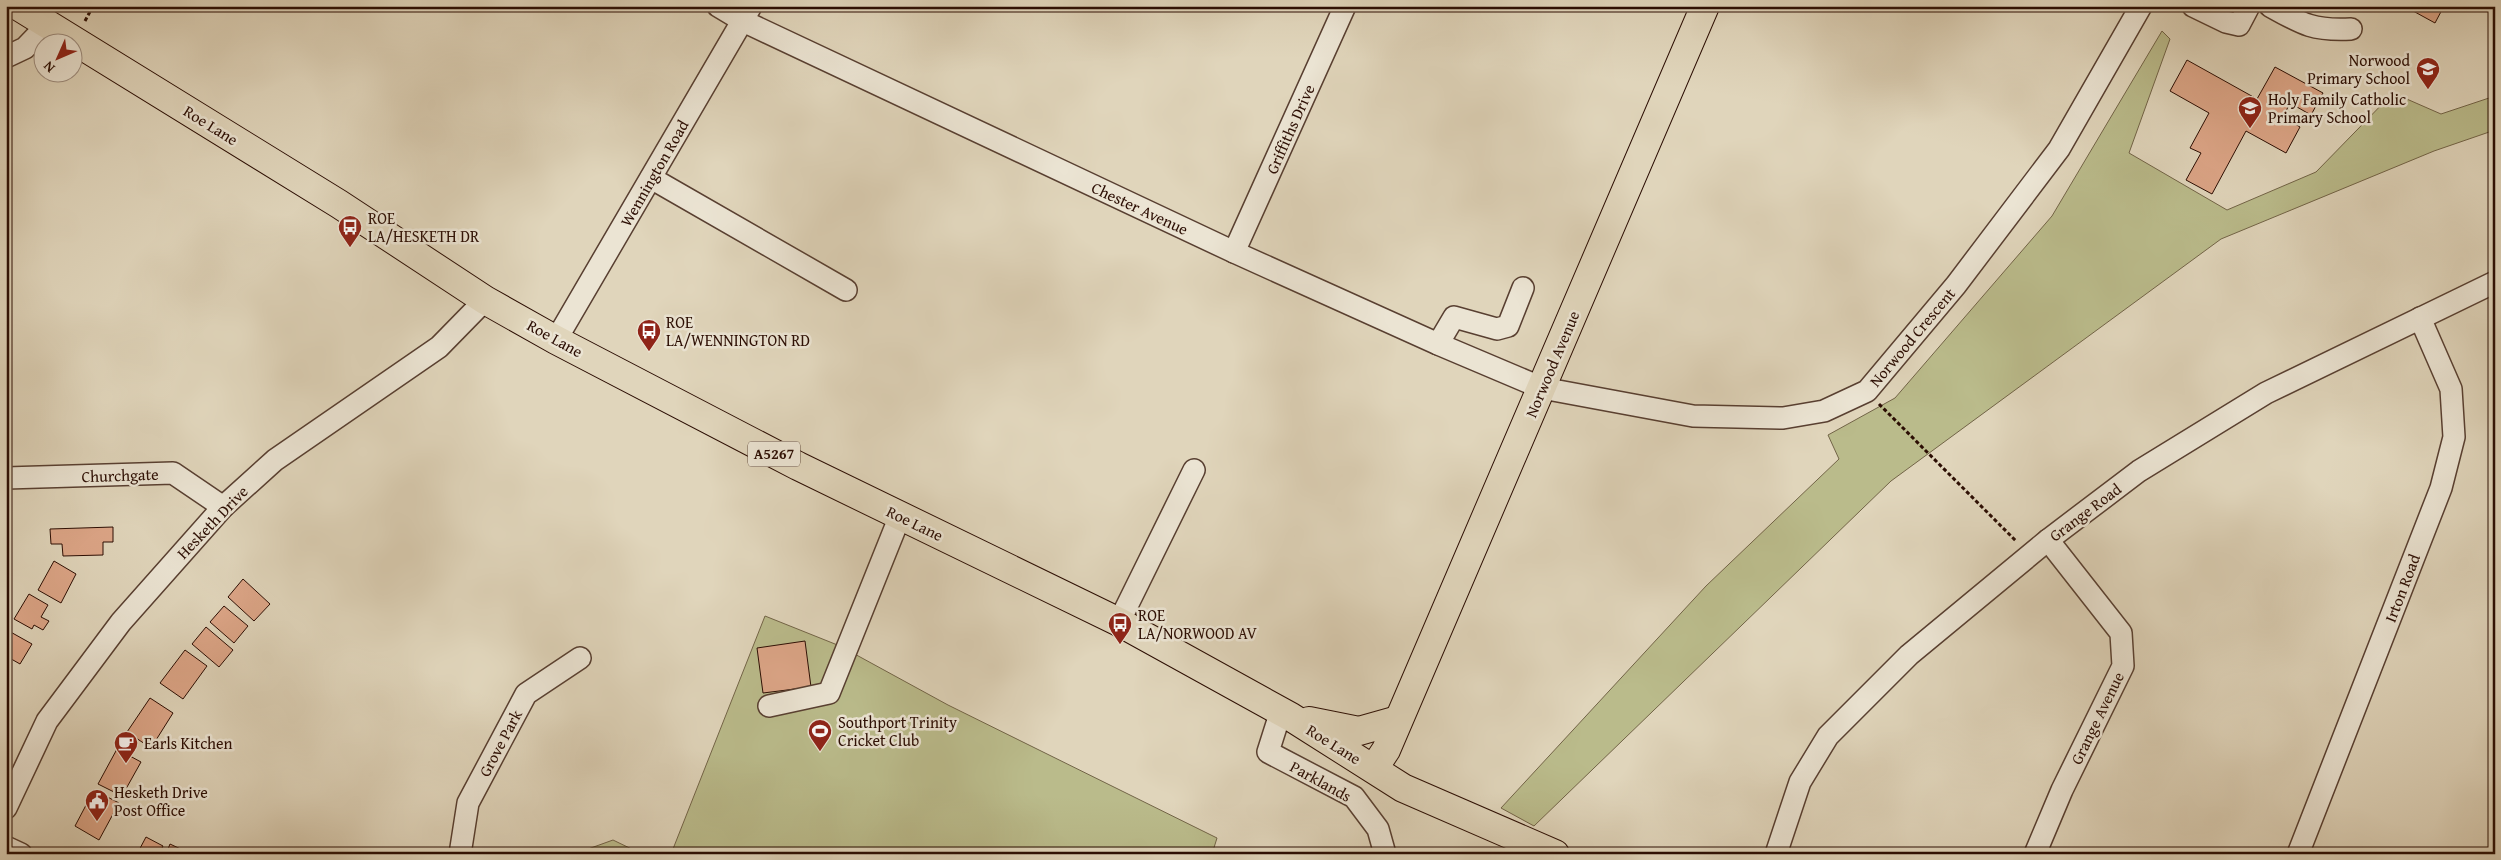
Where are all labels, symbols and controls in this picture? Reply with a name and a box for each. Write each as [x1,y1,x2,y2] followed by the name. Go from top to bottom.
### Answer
[32,32,82,82] north arrow
[2307,48,2411,90] place label: Norwood Primary School
[38,56,59,78] text: N
[2415,56,2441,90] school or university icon: Norwood Primary School
[1260,80,1320,178] street label: Griffiths Drive
[2268,87,2406,129] place label: Holy Family Catholic Primary School
[2237,95,2263,129] school or university icon: Holy Family Catholic Primary School
[179,99,243,151] street label: Roe Lane
[614,115,695,231] street label: Wennington Road
[1088,175,1192,241] street label: Chester Avenue
[368,206,480,248] place label: ROE LA/HESKETH DR
[337,214,363,248] bus stop icon: ROE LA/HESKETH DR
[1863,282,1961,392] street label: Norwood Crescent
[1519,307,1585,421] street label: Norwood Avenue
[666,310,810,352] place label: ROE LA/WENNINGTON RD
[523,313,587,363] street label: Roe Lane
[636,318,662,352] bus stop icon: ROE LA/WENNINGTON RD
[748,442,800,466] road number: A5267
[81,462,159,488] street label: Churchgate
[2044,477,2126,547] street label: Grange Road
[171,480,253,564] street label: Hesketh Drive
[883,499,947,547] street label: Roe Lane
[2378,550,2426,626] street label: Irton Road
[1138,603,1257,645] place label: ROE LA/NORWOOD AV
[1107,611,1133,645] bus stop icon: ROE LA/NORWOOD AV
[2064,668,2130,768] street label: Grange Avenue
[472,704,528,781] street label: Grove Park
[838,710,957,752] place label: Southport Trinity Cricket Club
[807,718,833,752] sports icon: Southport Trinity Cricket Club
[1302,718,1366,770] street label: Roe Lane
[113,730,139,764] cafe icon: Earls Kitchen
[144,731,233,755] place label: Earls Kitchen
[1286,754,1356,808] street label: Parklands
[114,780,208,822] place label: Hesketh Drive Post Office
[84,788,110,822] public building icon: Hesketh Drive Post Office

